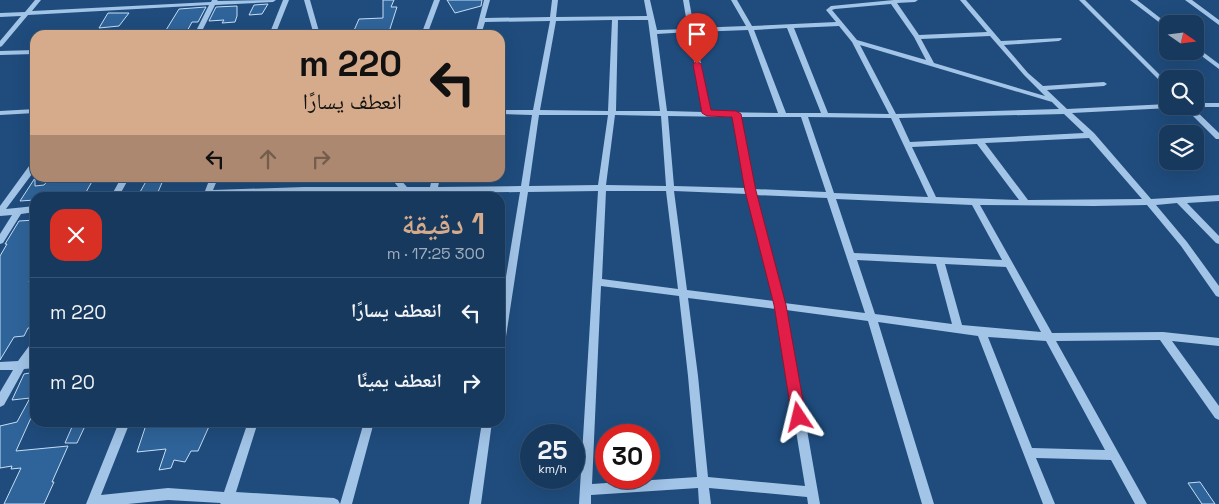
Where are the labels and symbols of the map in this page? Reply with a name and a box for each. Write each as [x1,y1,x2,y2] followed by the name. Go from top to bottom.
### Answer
[676,13,718,64] pin
[1159,15,1204,60] north arrow
[772,390,824,442] position arrow
[595,424,660,489] speed limit sign: 30

